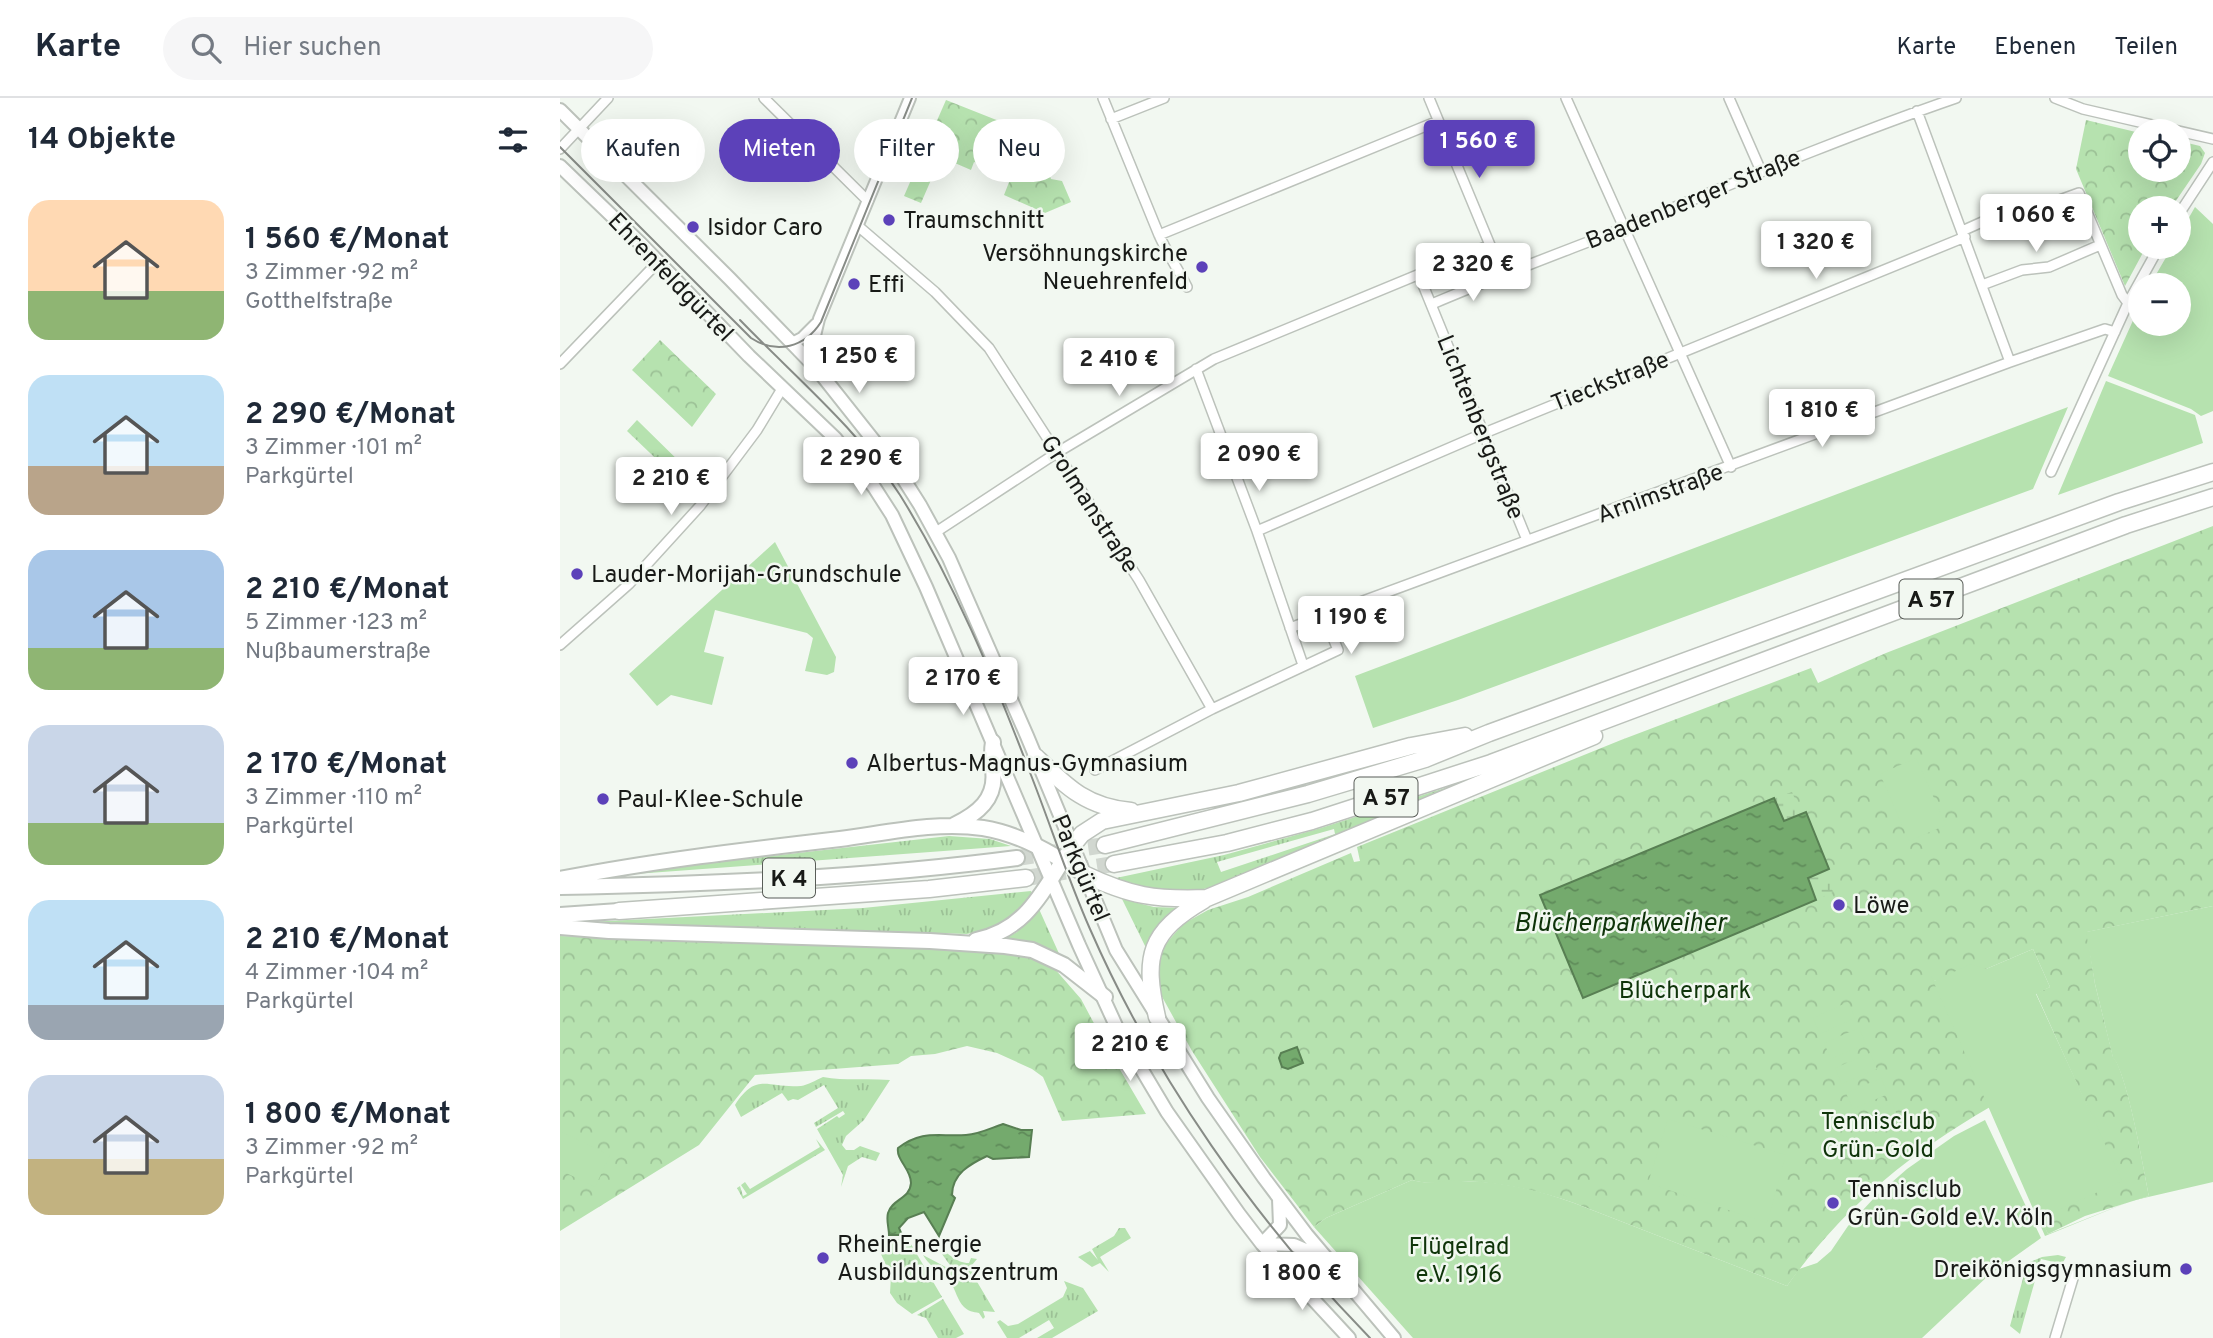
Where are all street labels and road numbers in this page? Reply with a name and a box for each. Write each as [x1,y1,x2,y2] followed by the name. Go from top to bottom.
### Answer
[1582,144,1806,258] street label: Baadenberger Straße
[600,207,739,349] street label: Ehrenfeldgürtel
[1428,331,1530,524] street label: Lichtenbergstraße
[1547,346,1674,420] street label: Tieckstraße
[1033,430,1144,580] street label: Grolmanstraße
[1593,458,1728,532] street label: Arnimstraße
[1900,579,1962,618] road number: A 57
[1354,778,1418,817] road number: A 57
[1043,811,1115,927] street label: Parkgürtel
[763,858,815,898] road number: K 4

